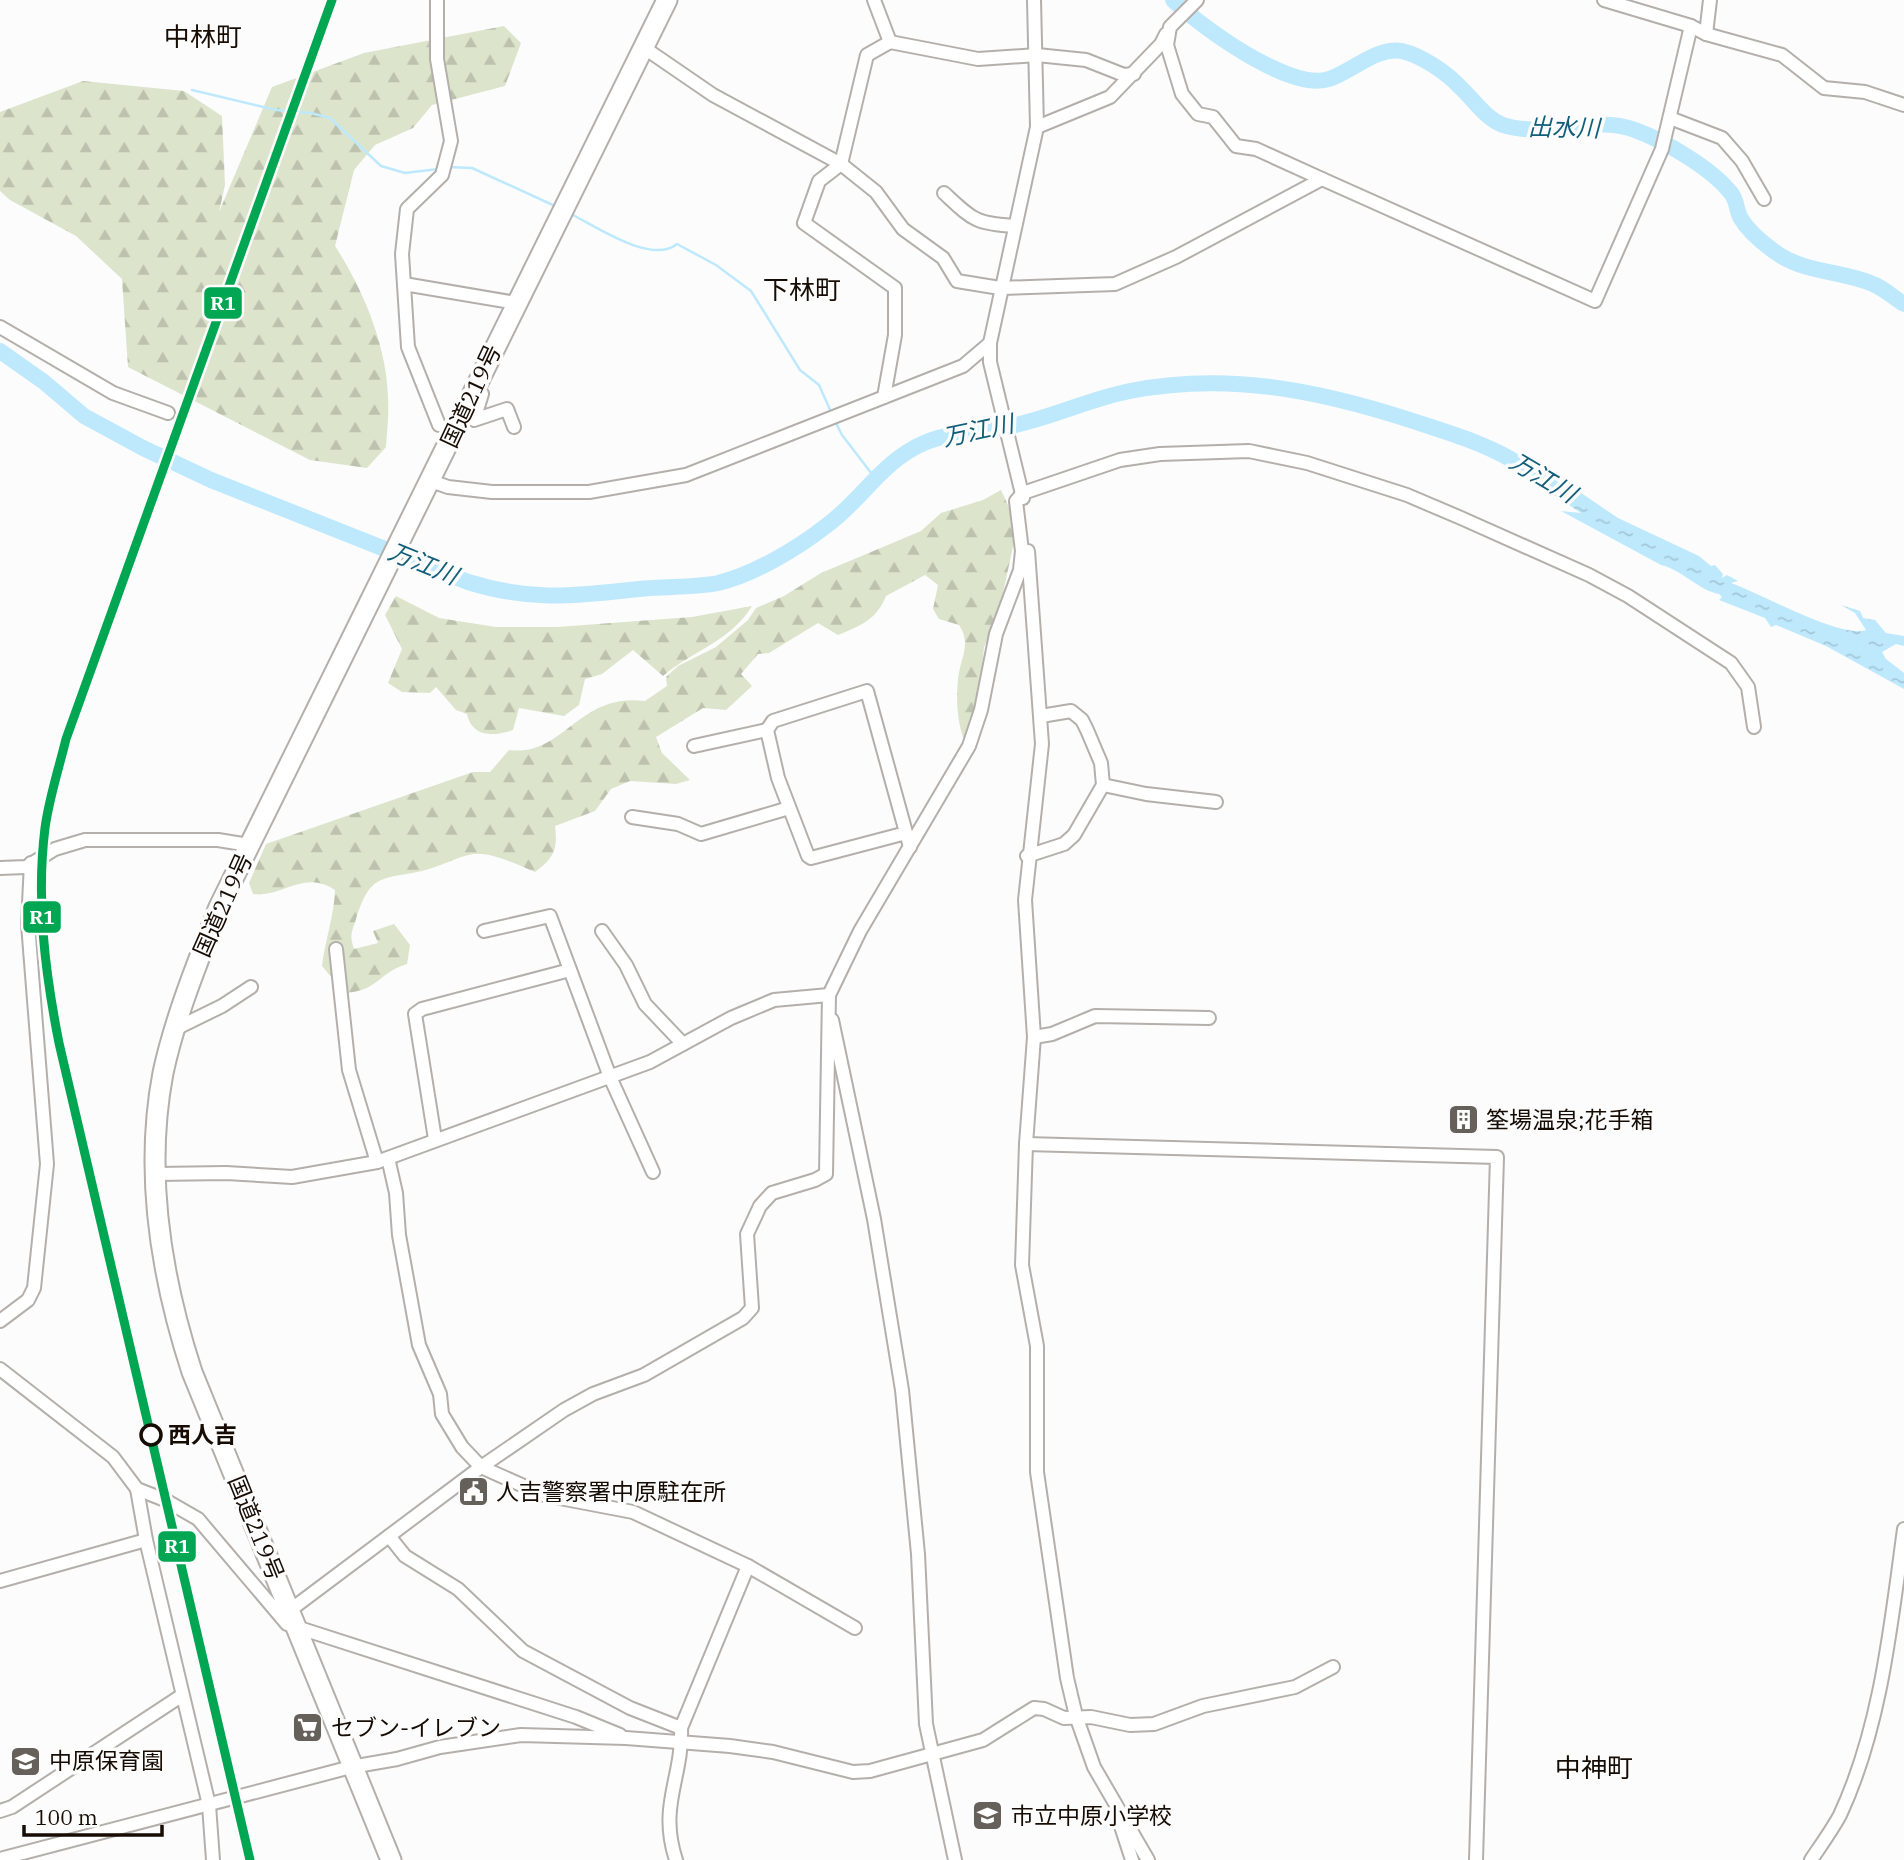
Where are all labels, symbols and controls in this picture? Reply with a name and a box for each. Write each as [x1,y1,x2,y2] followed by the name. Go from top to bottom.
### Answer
[164,19,242,53] district label: 中林町
[1528,110,1603,144] water label: 出水川
[763,272,841,306] district label: 下林町
[203,286,243,320] line badge: R1
[210,291,236,315] text: R1
[433,339,507,452] street label: 国道219号
[939,406,1019,453] water label: 万江川
[1504,445,1585,511] water label: 万江川
[384,535,466,593] water label: 万江川
[186,848,258,961] street label: 国道219号
[22,900,62,934] line badge: R1
[29,905,55,929] text: R1
[1446,1103,1480,1137] building icon: 筌場温泉;花手箱
[1486,1104,1654,1134] place label: 筌場温泉;花手箱
[168,1419,237,1449] place label: 西人吉
[140,1424,162,1446] marker: 西人吉
[222,1471,292,1584] street label: 国道219号
[456,1475,490,1509] public building icon: 人吉警察署中原駐在所
[496,1476,726,1506] place label: 人吉警察署中原駐在所
[157,1530,197,1563] line badge: R1
[164,1534,190,1558] text: R1
[291,1711,325,1745] supermarket icon: セブン-イレブン
[331,1712,501,1742] place label: セブン-イレブン
[9,1744,43,1778] school or university icon: 中原保育園
[49,1745,164,1775] place label: 中原保育園
[1555,1750,1633,1784] district label: 中神町
[24,1794,163,1838] scale bar
[971,1799,1005,1833] school or university icon: 市立中原小学校
[1011,1800,1172,1830] place label: 市立中原小学校
[35,1803,98,1831] text: 100 m

